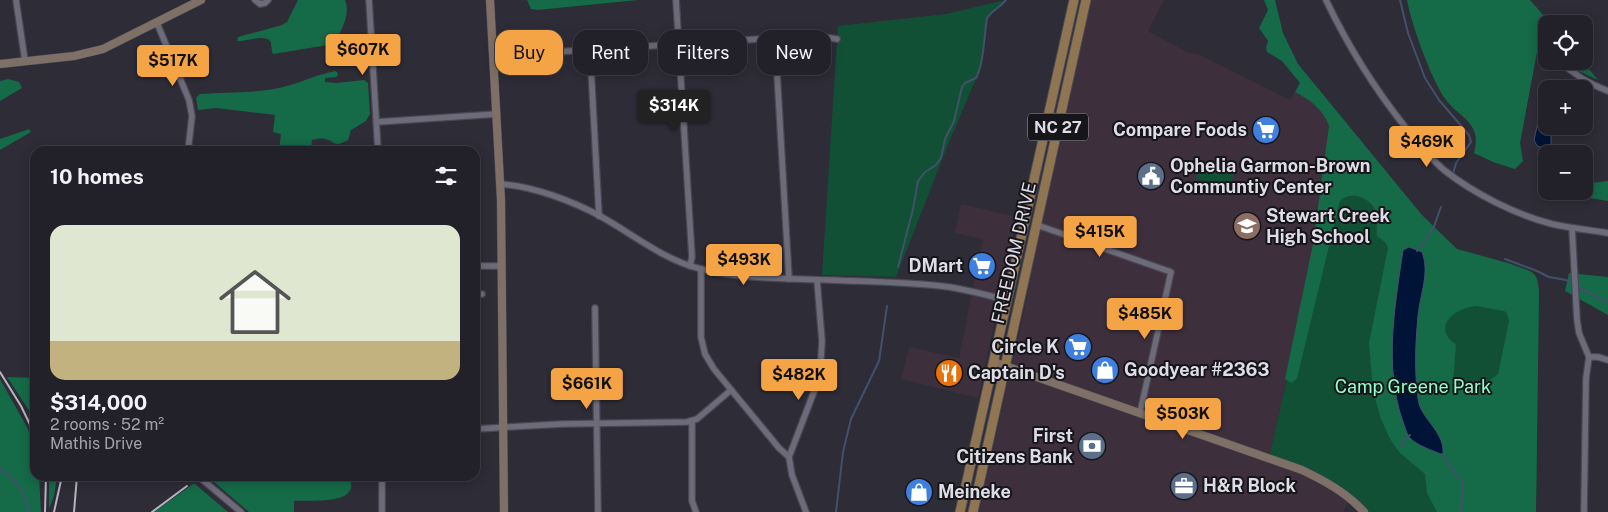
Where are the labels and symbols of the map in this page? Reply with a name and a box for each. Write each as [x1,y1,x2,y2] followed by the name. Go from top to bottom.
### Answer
[328,34,398,76] pin: $607K
[138,44,208,87] pin: $517K
[639,90,709,132] pin: $314K
[1028,114,1088,140] road number: NC 27
[1251,115,1281,145] supermarket icon: Compare Foods
[1113,119,1247,140] place label: Compare Foods
[1392,126,1462,168] pin: $469K
[1170,155,1371,197] place label: Ophelia Garmon-Brown Communtiy Center
[1136,161,1166,191] public building icon: Ophelia Garmon-Brown Communtiy Center
[987,180,1040,326] street label: FREEDOM DRIVE
[1266,205,1391,247] place label: Stewart Creek High School
[1232,211,1262,241] school or university icon: Stewart Creek High School
[1065,216,1135,258] pin: $415K
[709,244,779,286] pin: $493K
[967,251,997,281] supermarket icon: DMart
[909,255,963,276] place label: DMart
[1110,298,1180,340] pin: $485K
[1063,332,1093,362] supermarket icon: Circle K
[991,336,1059,357] place label: Circle K
[1090,355,1120,385] shop icon: Goodyear #2363
[764,358,834,401] pin: $482K
[934,358,964,388] restaurant icon: Captain D's
[1124,359,1269,380] place label: Goodyear #2363
[968,362,1065,383] place label: Captain D's
[552,368,622,410] pin: $661K
[1335,376,1491,397] park label: Camp Greene Park
[1148,398,1218,440] pin: $503K
[956,425,1074,467] place label: First Citizens Bank
[1077,431,1107,461] bank icon: First Citizens Bank
[1169,471,1199,501] office icon: H&R Block
[1203,475,1296,496] place label: H&R Block
[904,477,934,507] shop icon: Meineke
[938,481,1011,502] place label: Meineke

